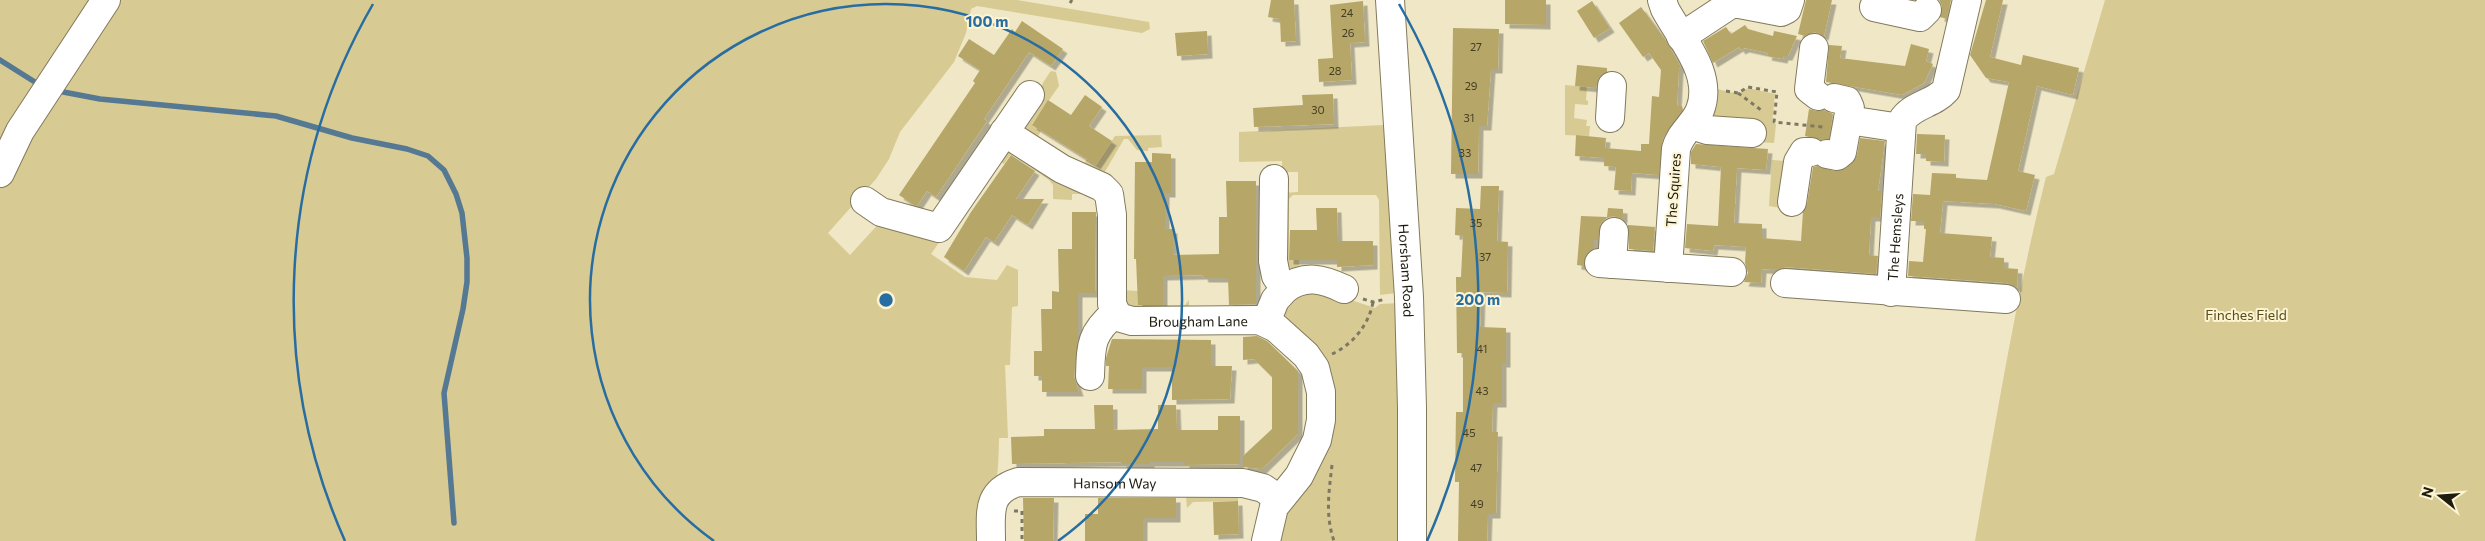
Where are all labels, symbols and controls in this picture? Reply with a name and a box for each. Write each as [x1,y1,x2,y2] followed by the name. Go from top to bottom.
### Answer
[1341,6,1354,19] house number: 24
[966,12,1008,30] text: 100 m
[1342,26,1355,39] house number: 26
[1470,40,1482,53] house number: 27
[1329,64,1342,77] house number: 28
[1465,79,1478,92] house number: 29
[1311,103,1325,116] house number: 30
[1464,111,1474,124] house number: 31
[1459,146,1471,159] house number: 33
[1662,153,1684,227] street label: The Squires
[1883,193,1906,282] street label: The Hemsleys
[1470,216,1482,229] house number: 35
[1396,223,1418,317] street label: Horsham Road
[1479,250,1491,263] house number: 37
[1456,290,1500,308] text: 200 m
[877,291,895,309] centre of rings
[2205,306,2287,323] park label: Finches Field
[1149,312,1248,329] street label: Brougham Lane
[1477,342,1487,355] house number: 41
[1476,384,1488,397] house number: 43
[1463,426,1475,439] house number: 45
[1470,461,1482,474] house number: 47
[2415,471,2465,521] north arrow
[1073,474,1157,491] street label: Hansom Way
[2417,485,2437,500] text: N
[1470,497,1484,510] house number: 49

